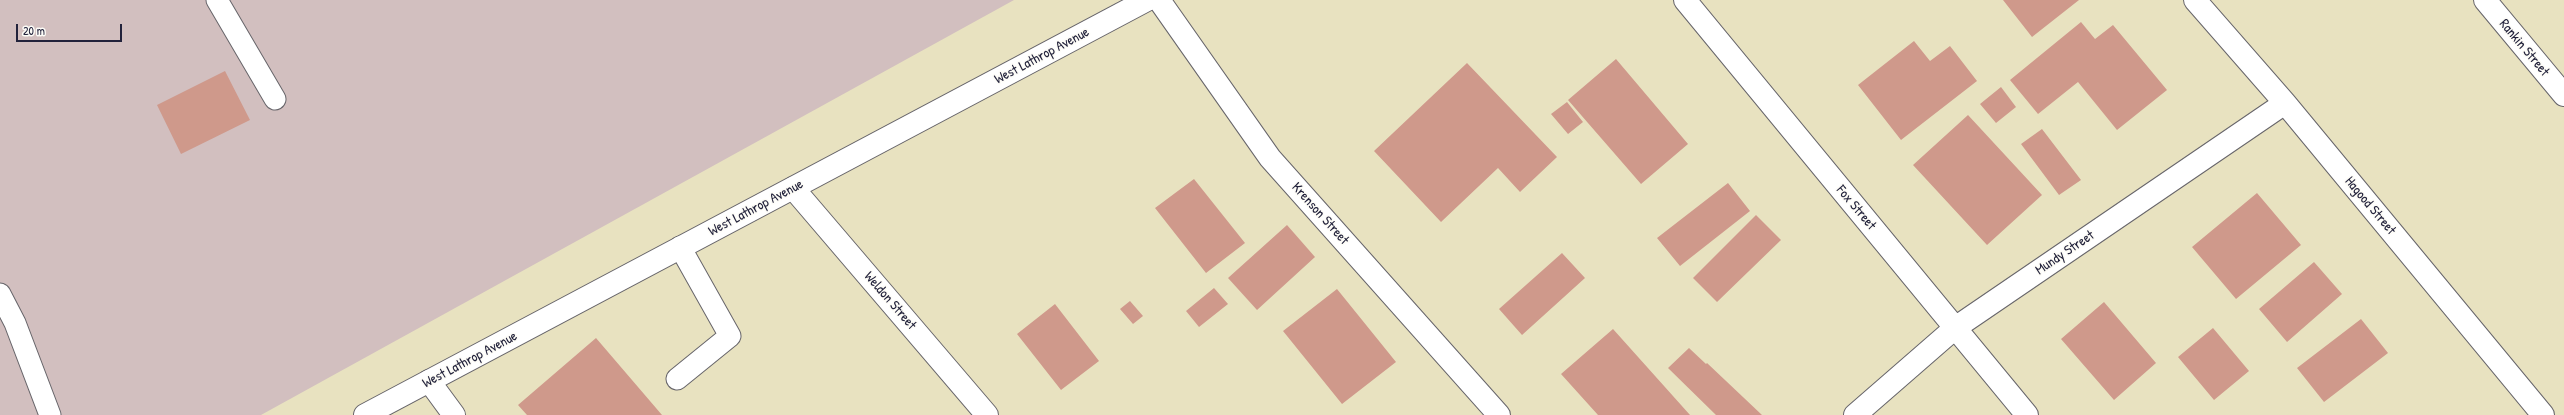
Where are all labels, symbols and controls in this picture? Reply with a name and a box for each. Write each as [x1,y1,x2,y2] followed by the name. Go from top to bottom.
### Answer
[18,16,124,42] scale bar
[2495,16,2553,80] street label: Rankin Street
[23,22,45,39] text: 20 m
[992,24,1092,88] street label: West Lathrop Avenue
[2341,173,2399,239] street label: Hagood Street
[706,176,806,240] street label: West Lathrop Avenue
[1288,179,1352,249] street label: Krenson Street
[1833,182,1879,234] street label: Fox Street
[2032,227,2098,279] street label: Mundy Street
[860,269,920,333] street label: Weldon Street
[420,328,520,392] street label: West Lathrop Avenue

